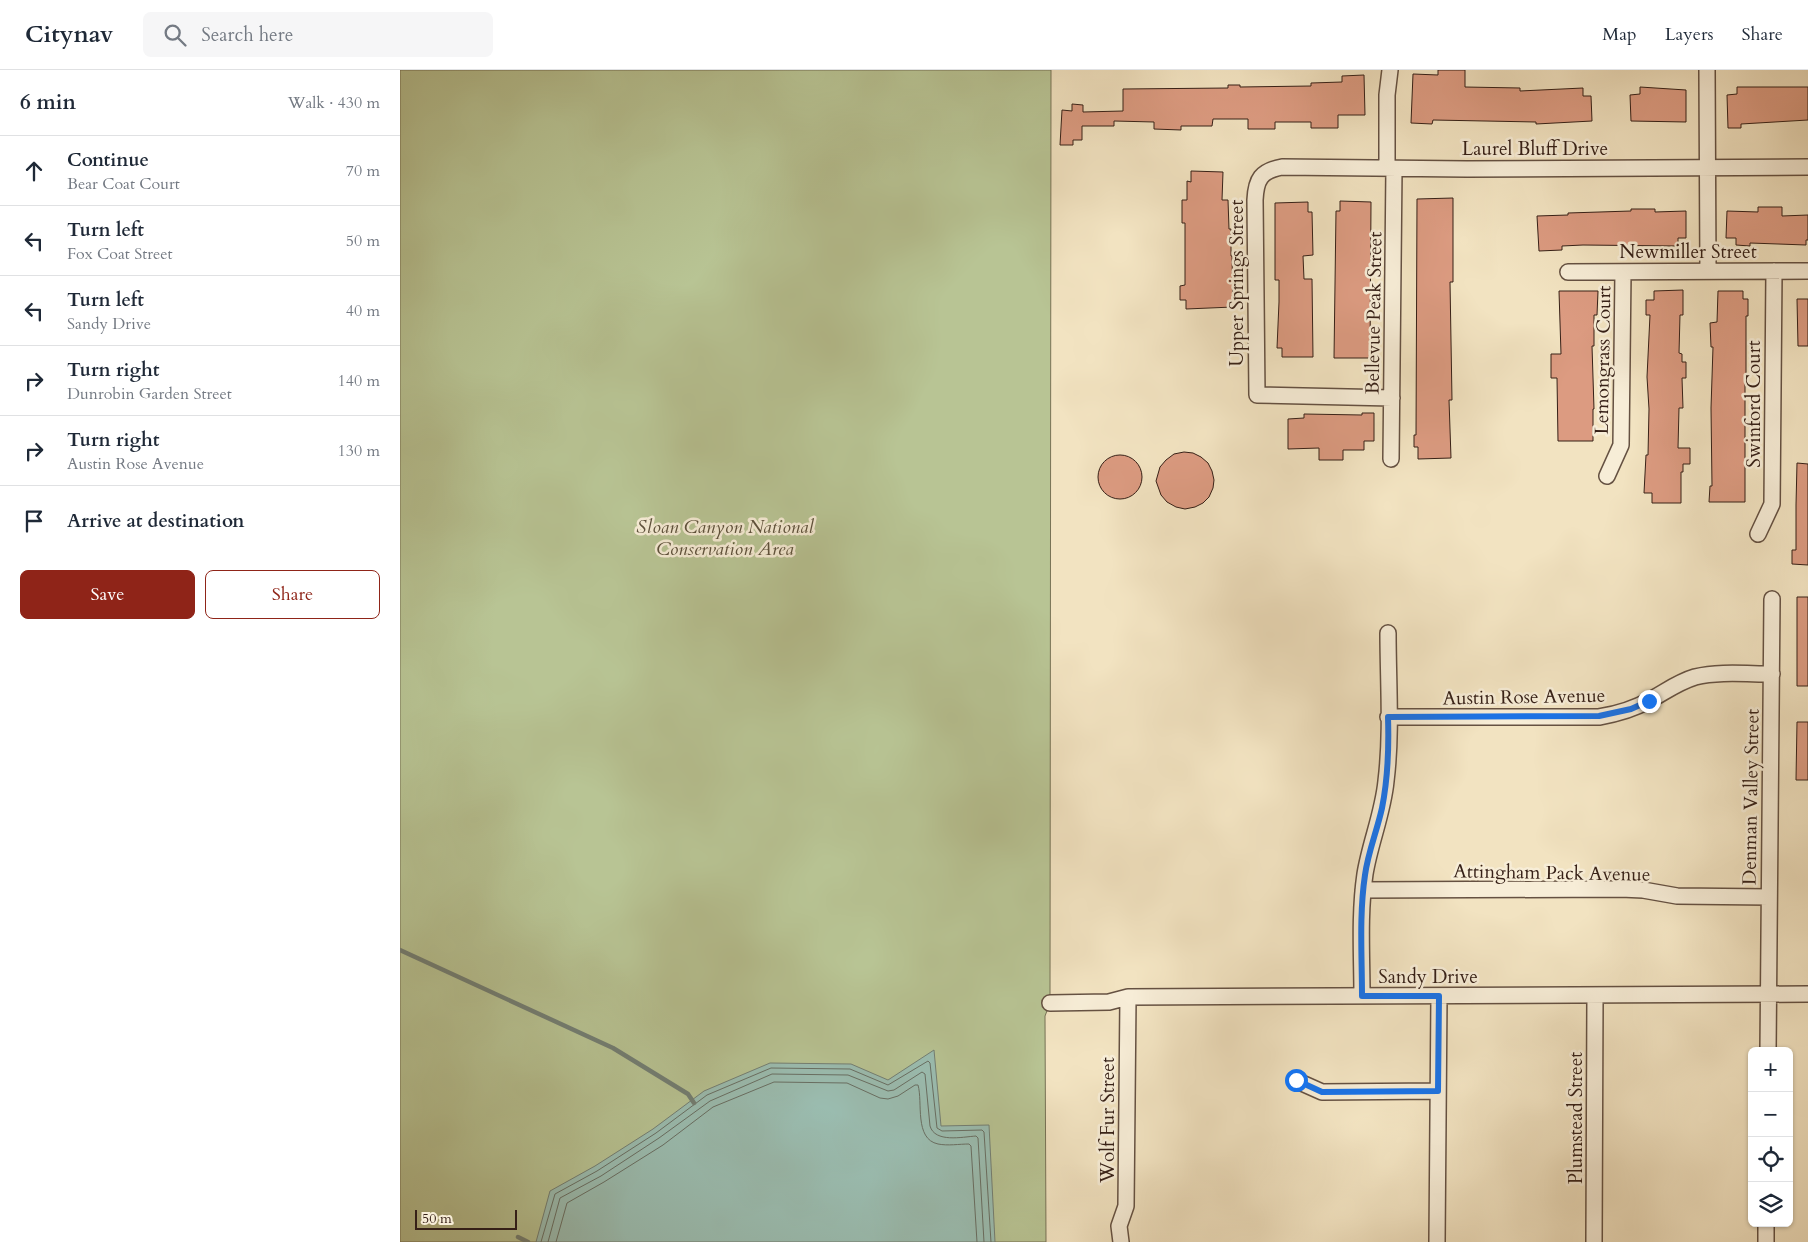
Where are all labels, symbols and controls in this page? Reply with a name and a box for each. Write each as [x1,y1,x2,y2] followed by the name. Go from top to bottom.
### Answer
[143,12,493,57] search box
[25,18,113,51] text: Citynav
[161,21,189,49] icon: search
[201,22,293,48] text: Search here
[1602,22,1637,47] text: Map
[1665,22,1714,47] text: Layers
[1742,22,1783,47] text: Share
[20,88,76,117] text: 6 min
[288,92,380,114] text: Walk · 430 m
[1462,136,1608,162] street label: Laurel Bluff Drive
[67,147,149,173] text: Continue
[20,157,48,185] icon: ahead
[346,160,380,182] text: 70 m
[67,173,180,195] text: Bear Coat Court
[1224,200,1250,366] street label: Upper Springs Street
[67,217,144,243] text: Turn left
[20,227,48,255] icon: left
[346,230,380,252] text: 50 m
[1360,231,1388,395] street label: Bellevue Peak Street
[1619,239,1757,265] street label: Newmiller Street
[67,243,173,265] text: Fox Coat Street
[1589,285,1617,435] street label: Lemongrass Court
[67,287,144,313] text: Turn left
[20,297,48,325] icon: left
[346,300,380,322] text: 40 m
[67,313,151,335] text: Sandy Drive
[1741,340,1767,468] street label: Swinford Court
[67,357,159,383] text: Turn right
[20,367,48,395] icon: right
[338,370,380,392] text: 140 m
[67,383,232,405] text: Dunrobin Garden Street
[67,427,159,453] text: Turn right
[20,437,48,465] icon: right
[338,440,380,462] text: 130 m
[67,453,204,475] text: Austin Rose Avenue
[20,507,48,535] icon: arrive
[67,508,244,534] text: Arrive at destination
[636,514,815,562] park label: Sloan Canyon National Conservation Area
[20,570,195,619] button: Save
[205,570,380,619] button: Share
[1442,683,1606,711] street label: Austin Rose Avenue
[1638,690,1661,713] route end
[1736,709,1766,885] street label: Denman Valley Street
[1453,858,1651,888] street label: Attingham Pack Avenue
[1378,964,1478,990] street label: Sandy Drive
[1748,1047,1793,1227] map controls
[1748,1047,1793,1092] button: +
[1563,1052,1589,1184] street label: Plumstead Street
[1095,1057,1121,1184] street label: Wolf Fur Street
[1285,1069,1308,1092] route start
[1748,1092,1793,1137] button: −
[1748,1137,1793,1182] button: locate
[1748,1182,1793,1227] button: layers
[415,1207,518,1230] scale bar
[422,1209,452,1228] text: 50 m

